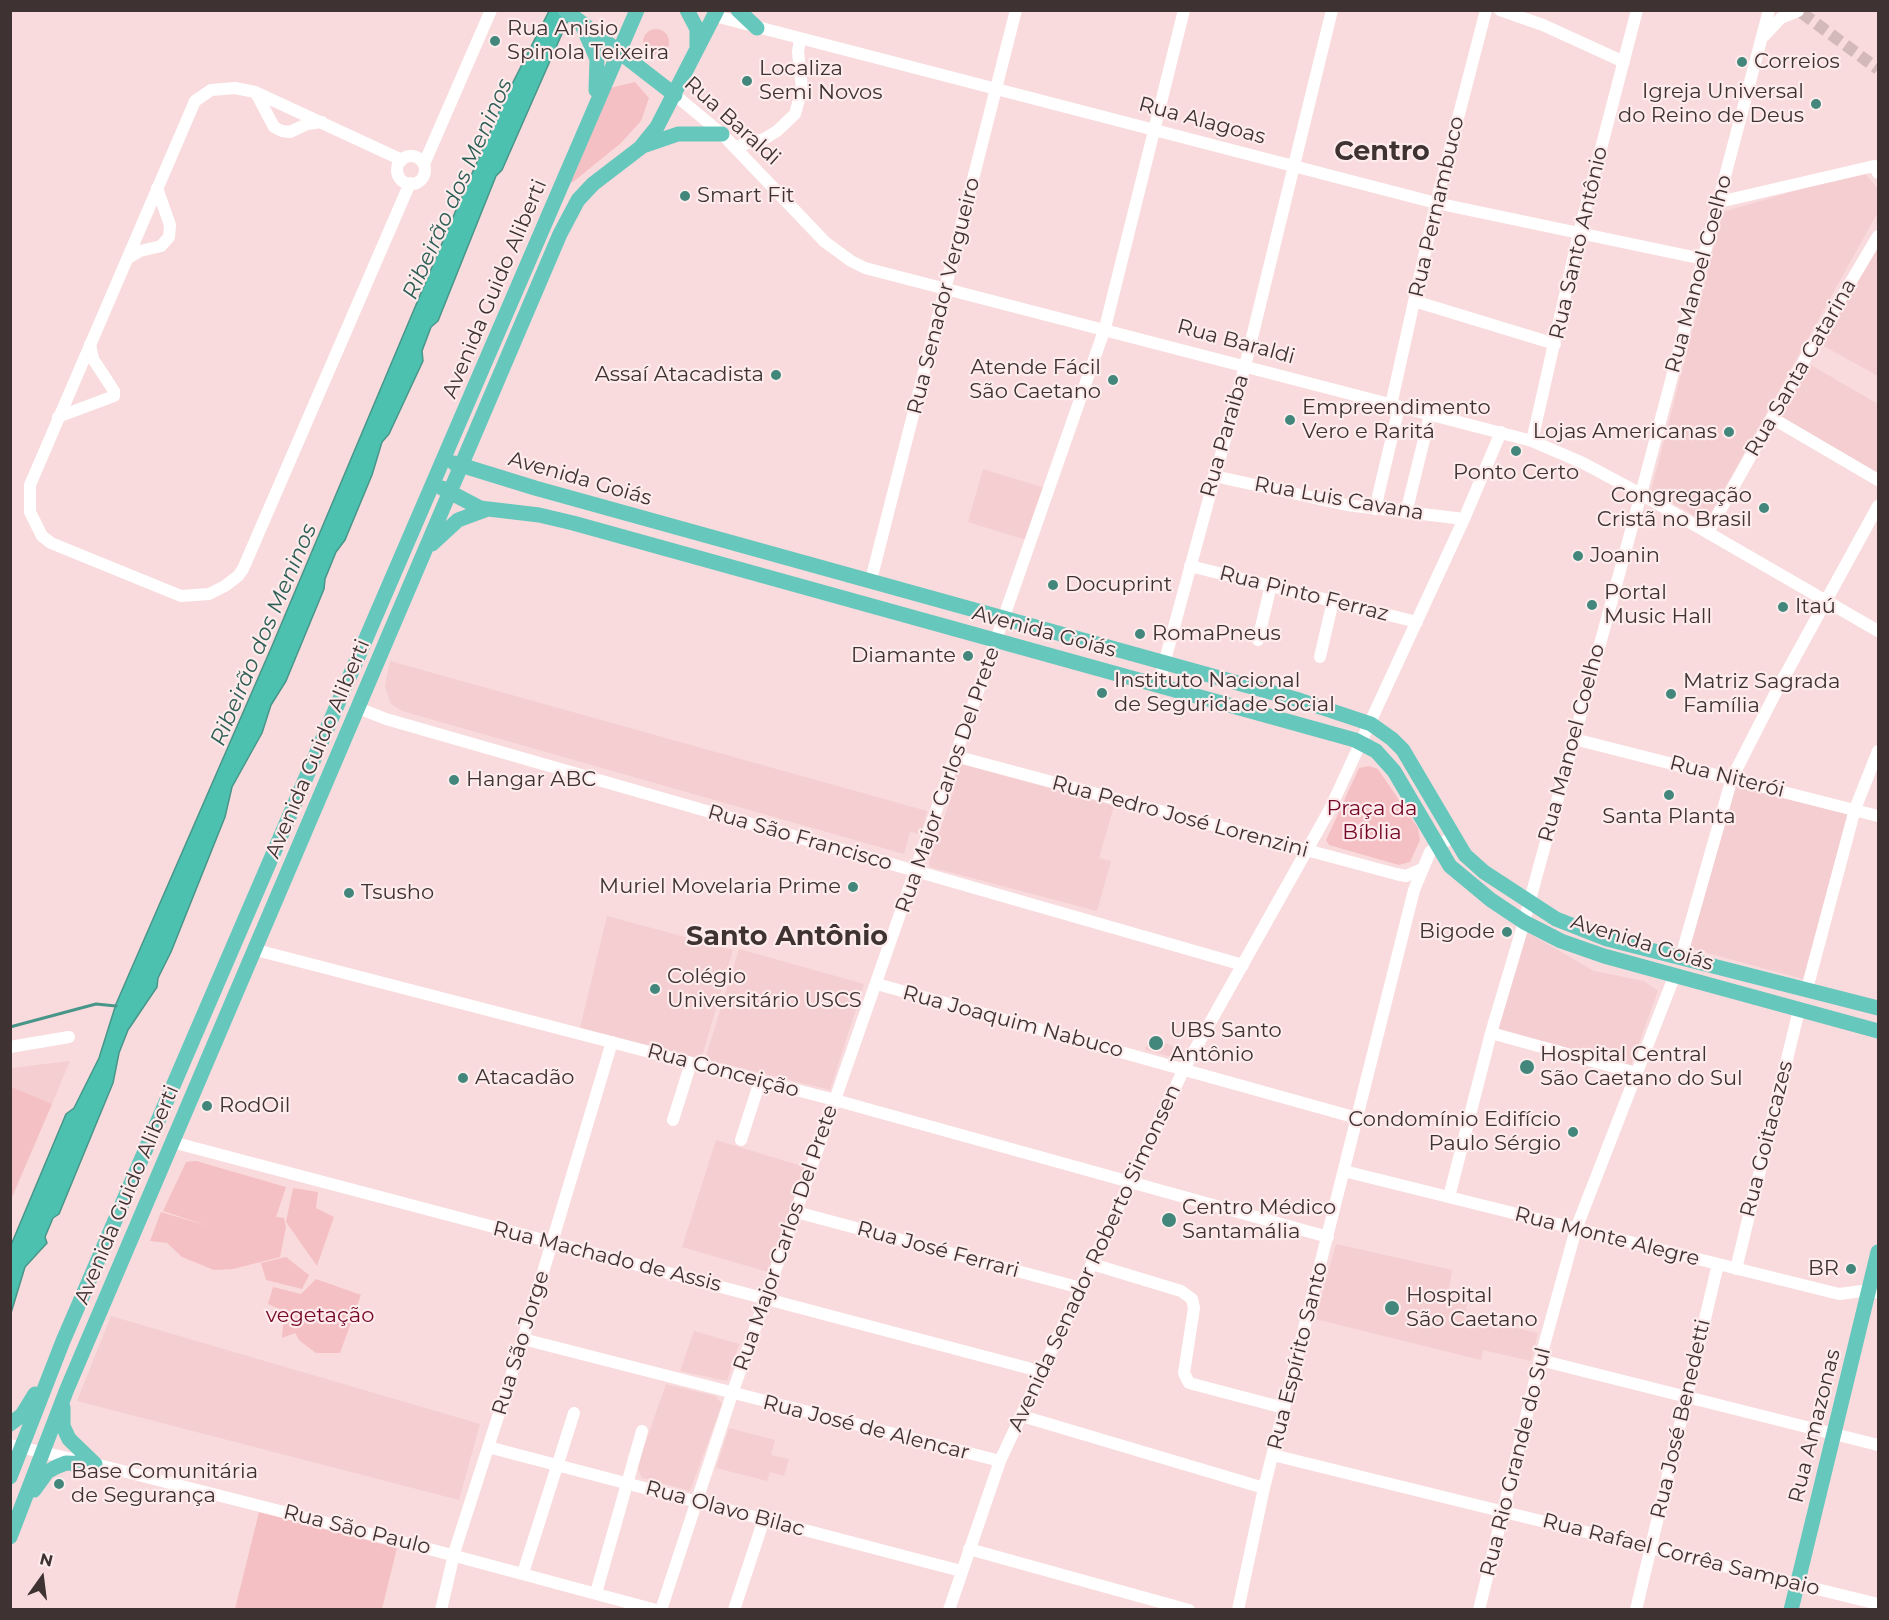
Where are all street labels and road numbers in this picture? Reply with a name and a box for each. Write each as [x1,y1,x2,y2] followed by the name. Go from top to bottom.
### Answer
[679,71,785,171] street label: Rua Baraldi
[1136,92,1268,150] street label: Rua Alagoas
[1404,114,1470,300] street label: Rua Pernambuco
[1545,144,1613,342] street label: Rua Santo Antônio
[1660,172,1738,376] street label: Rua Manoel Coelho
[902,175,986,417] street label: Rua Senador Vergueiro
[437,176,553,402] street label: Avenida Guido Aliberti
[1740,275,1862,461] street label: Rua Santa Catarina
[1174,314,1298,370] street label: Rua Baraldi
[1195,372,1255,500] street label: Rua Paraiba
[505,447,655,511] street label: Avenida Goiás
[1252,472,1426,526] street label: Rua Luis Cavana
[1217,561,1391,627] street label: Rua Pinto Ferraz
[969,601,1119,663] street label: Avenida Goiás
[260,636,376,862] street label: Avenida Guido Aliberti
[1533,641,1611,845] street label: Rua Manoel Coelho
[891,644,1005,916] street label: Rua Major Carlos Del Prete
[1667,751,1787,803] street label: Rua Niterói
[1049,771,1311,863] street label: Rua Pedro José Lorenzini
[705,800,895,876] street label: Rua São Francisco
[1568,909,1716,977] street label: Avenida Goiás
[900,980,1126,1064] street label: Rua Joaquim Nabuco
[644,1039,802,1103] street label: Rua Conceição
[1735,1058,1799,1220] street label: Rua Goitacazes
[1003,1081,1187,1435] street label: Avenida Senador Roberto Simonsen
[69,1082,185,1308] street label: Avenida Guido Aliberti
[729,1102,843,1374] street label: Rua Major Carlos Del Prete
[1512,1202,1702,1272] street label: Rua Monte Alegre
[490,1216,724,1298] street label: Rua Machado de Assis
[854,1216,1022,1284] street label: Rua José Ferrari
[1262,1260,1334,1452] street label: Rua Espírito Santo
[487,1268,555,1418] street label: Rua São Jorge
[1646,1317,1716,1521] street label: Rua José Benedetti
[1475,1345,1557,1579] street label: Rua Rio Grande do Sul
[1784,1347,1846,1505] street label: Rua Amazonas
[760,1390,972,1466] street label: Rua José de Alencar
[643,1476,807,1542] street label: Rua Olavo Bilac
[281,1499,433,1561] street label: Rua São Paulo
[1540,1508,1822,1602] street label: Rua Rafael Corrêa Sampaio

